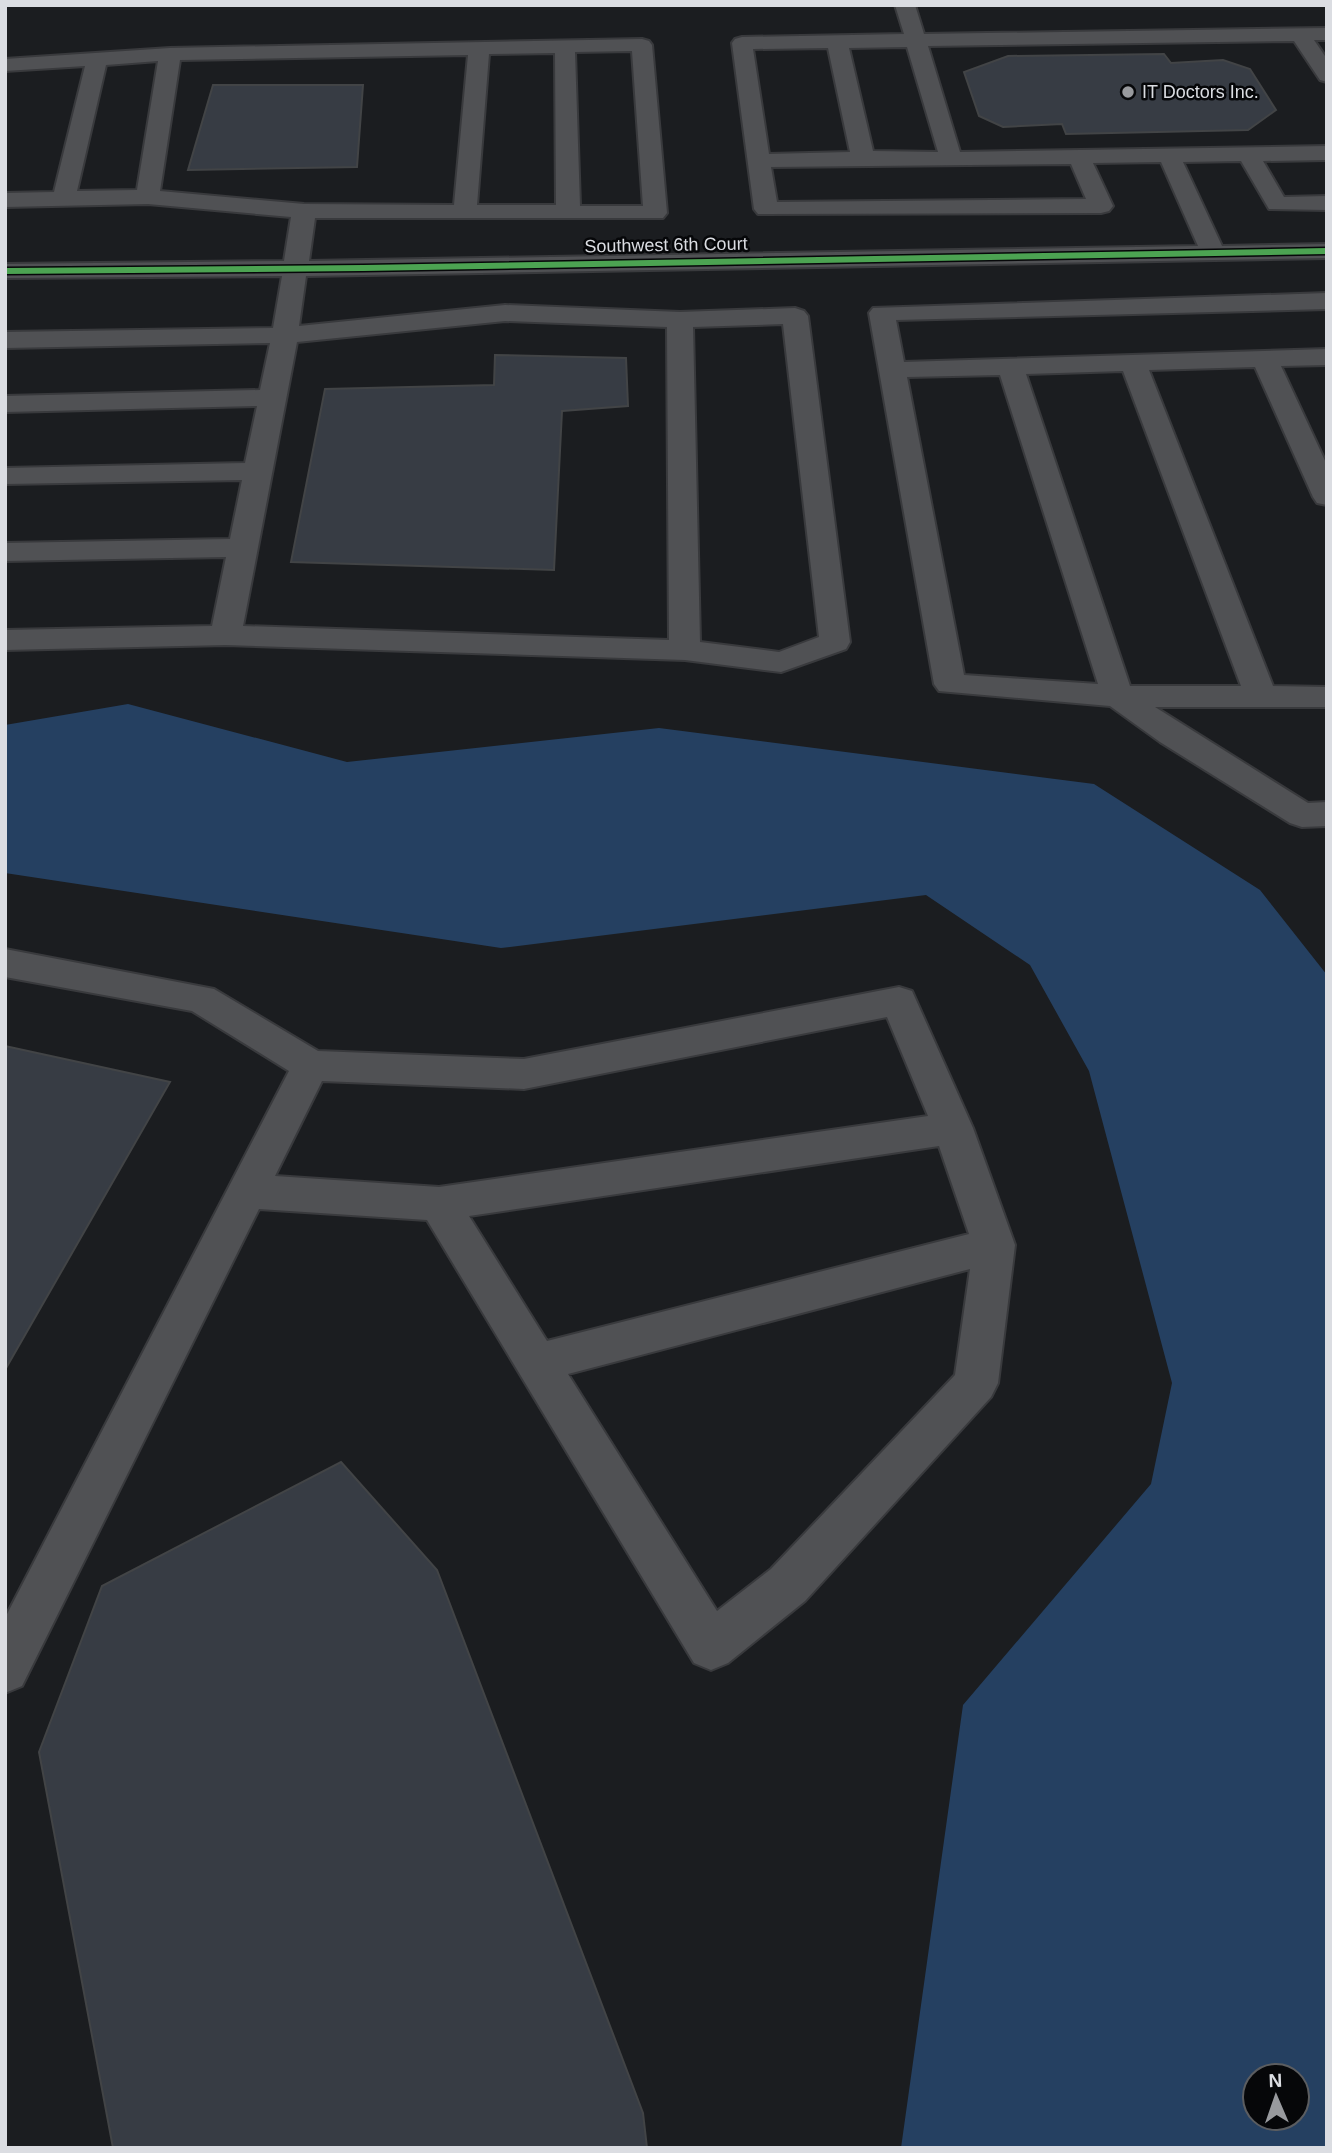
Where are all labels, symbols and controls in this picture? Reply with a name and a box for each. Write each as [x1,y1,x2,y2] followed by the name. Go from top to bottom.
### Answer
[1142,82,1259,102] place label: IT Doctors Inc.
[1120,84,1136,100] marker: IT Doctors Inc.
[584,234,748,256] street label: Southwest 6th Court
[1241,2062,1311,2132] north arrow
[1268,2070,1283,2091] text: N

